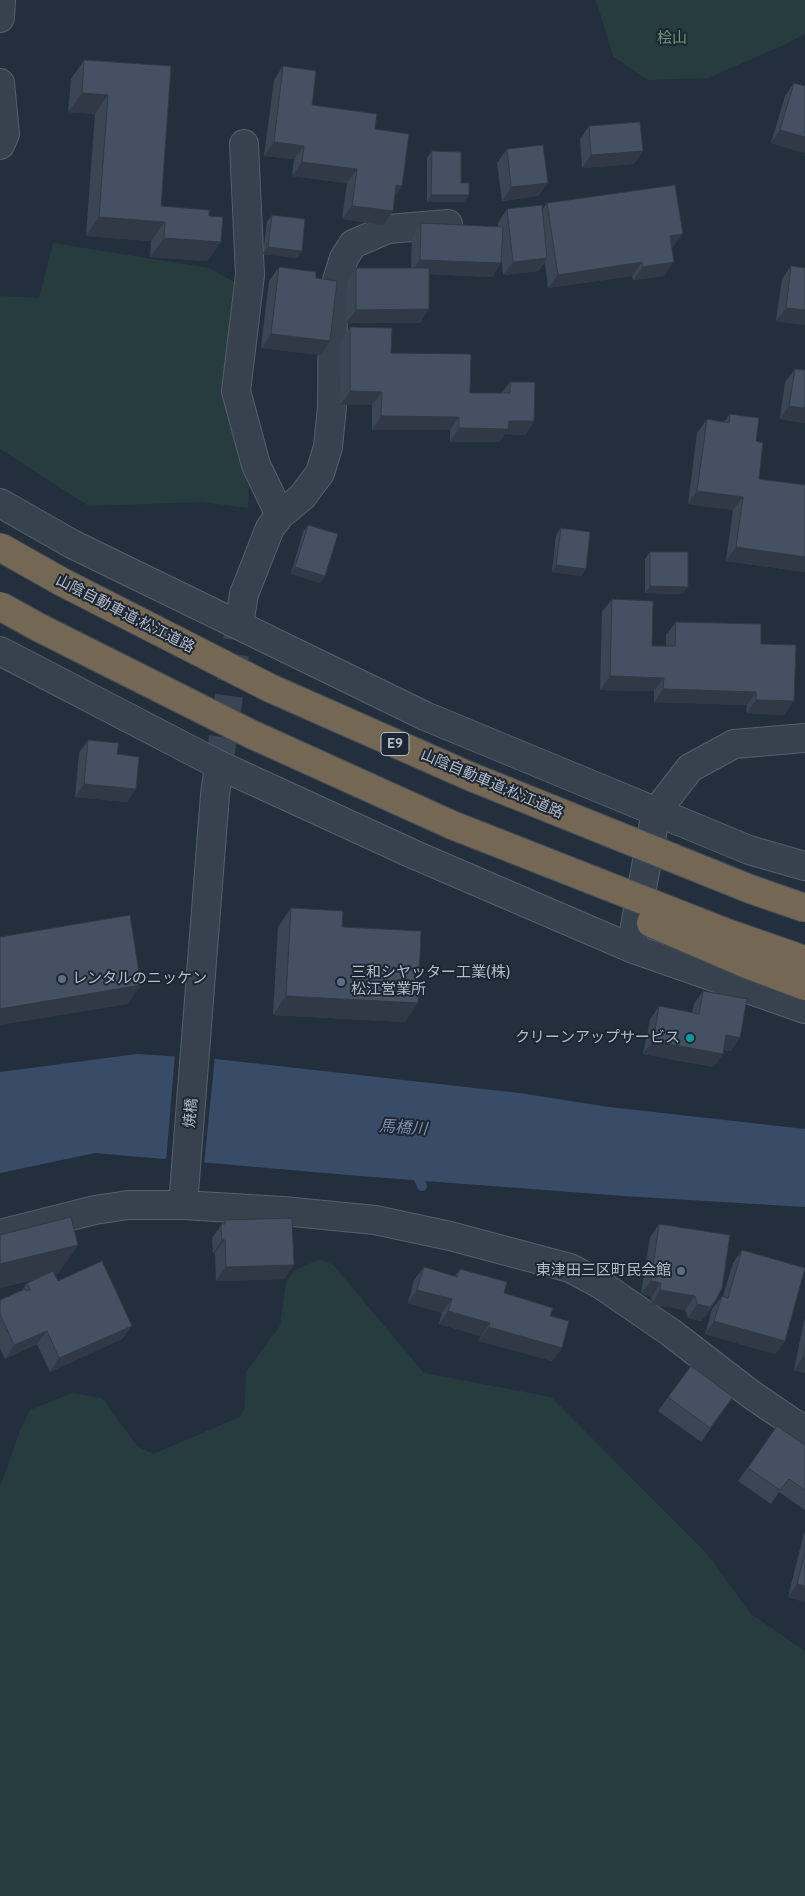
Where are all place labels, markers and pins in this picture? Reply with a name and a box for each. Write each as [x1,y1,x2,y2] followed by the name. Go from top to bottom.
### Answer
[351,964,510,999] place label: 三和シヤッター工業(株) 松江営業所
[72,970,207,988] place label: レンタルのニッケン
[56,973,68,985] marker: レンタルのニッケン
[335,976,347,988] marker: 三和シヤッター工業(株) 松江営業所
[515,1029,680,1047] place label: クリーンアップサービス
[684,1032,696,1044] marker: クリーンアップサービス
[536,1262,671,1280] place label: 東津田三区町民会館
[675,1265,687,1277] marker: 東津田三区町民会館

